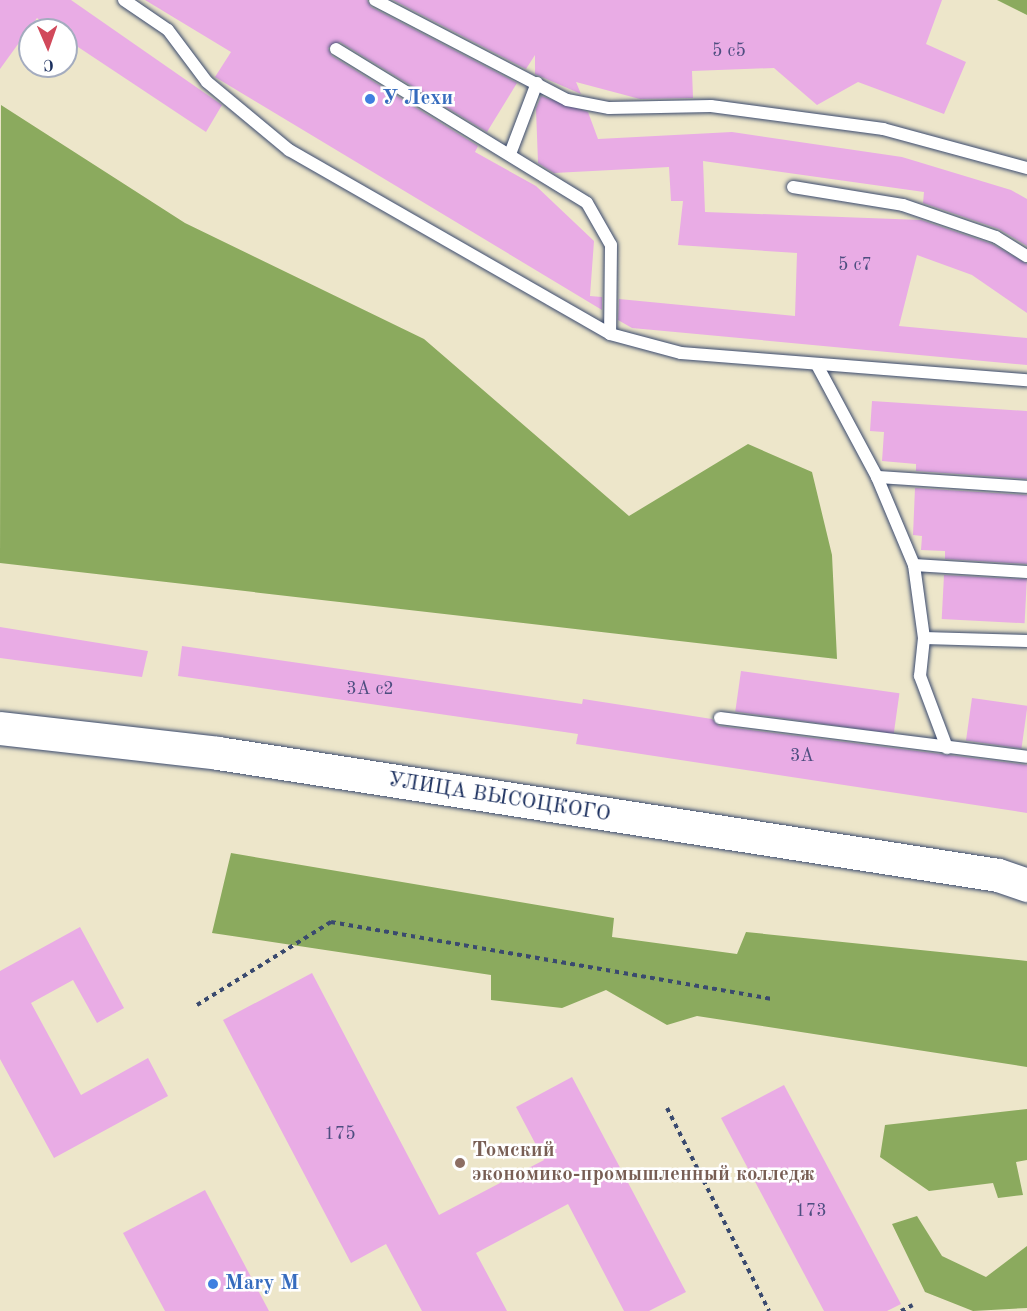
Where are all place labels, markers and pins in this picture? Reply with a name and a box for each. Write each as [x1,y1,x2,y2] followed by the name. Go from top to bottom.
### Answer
[382,86,453,112] place label: У Лехи
[363,92,377,106] marker: У Лехи
[472,1138,815,1188] place label: Томский экономико-промышленный колледж
[453,1156,467,1170] marker: Томский экономико-промышленный колледж
[225,1271,299,1297] place label: Mary M
[206,1277,220,1291] marker: Mary M

